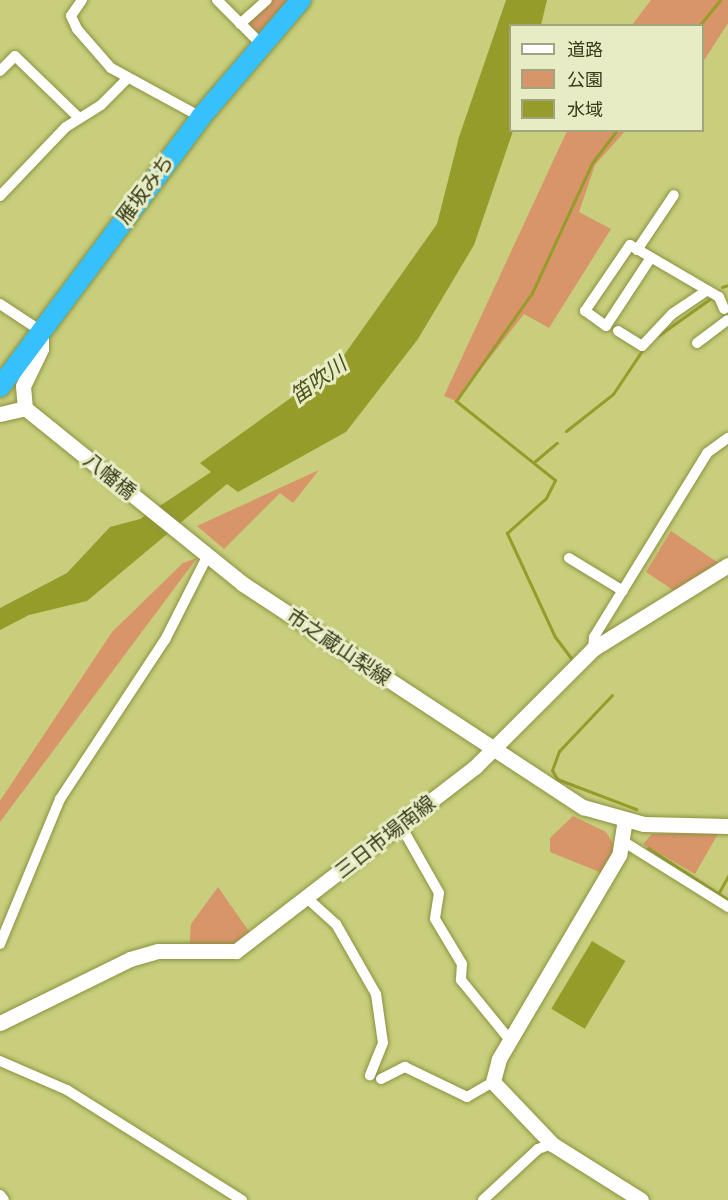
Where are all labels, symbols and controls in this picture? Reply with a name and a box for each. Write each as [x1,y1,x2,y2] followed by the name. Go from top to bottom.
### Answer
[509,24,704,132] legend
[567,37,603,64] text: 道路
[567,67,603,94] text: 公園
[567,97,603,124] text: 水域
[112,151,180,229] street label: 雁坂みち
[286,352,352,410] water label: 笛吹川
[78,449,140,505] street label: 八幡橋
[282,605,394,691] street label: 市之蔵山梨線
[331,792,441,884] street label: 三日市場南線

